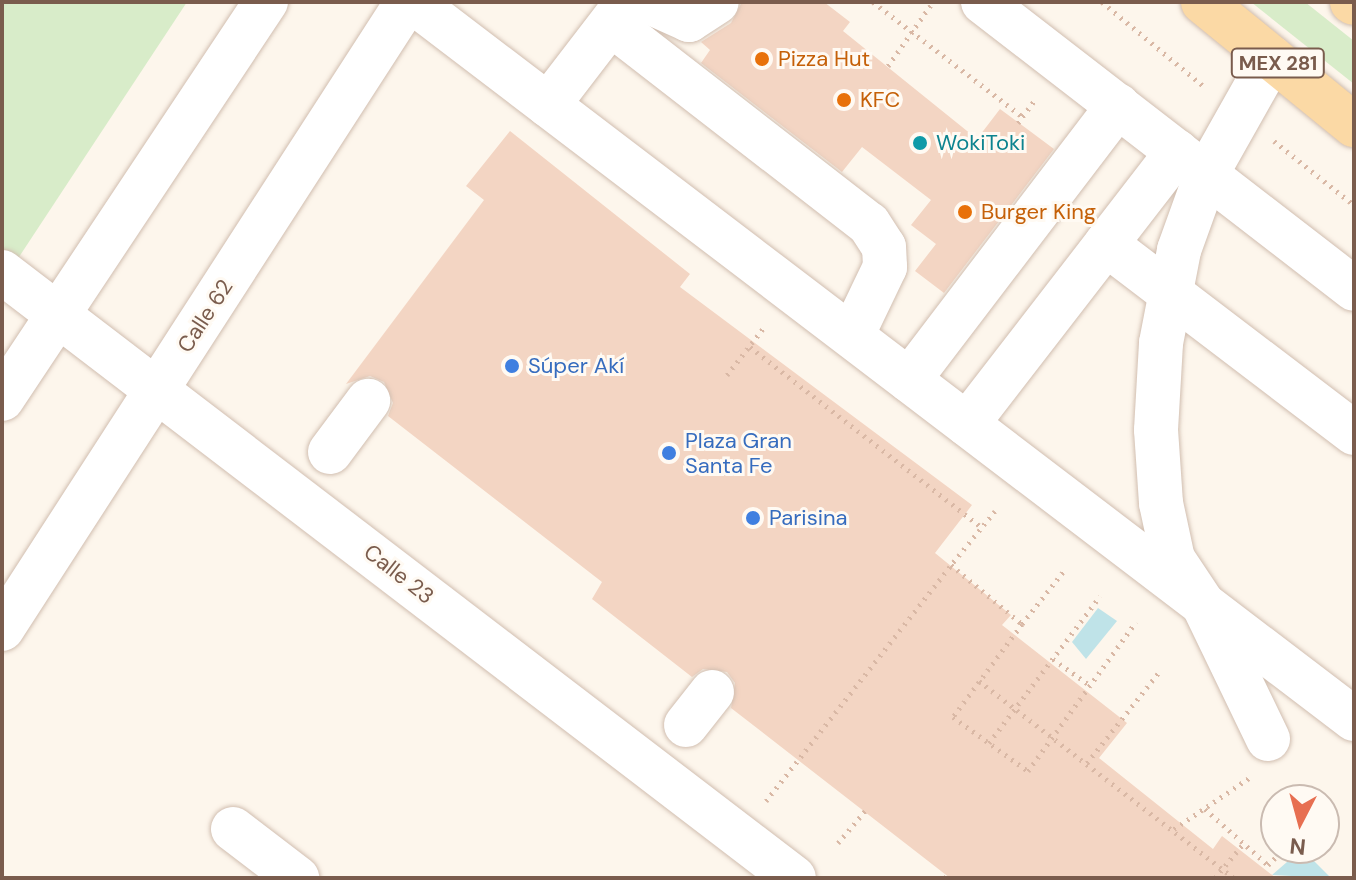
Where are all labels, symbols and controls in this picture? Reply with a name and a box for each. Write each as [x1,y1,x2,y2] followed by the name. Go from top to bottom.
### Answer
[778,46,870,72] place label: Pizza Hut
[1230,47,1326,79] road number: MEX 281
[753,50,771,68] marker: Pizza Hut
[860,87,900,113] place label: KFC
[835,91,853,109] marker: KFC
[936,130,1025,156] place label: WokiToki
[911,134,929,152] marker: WokiToki
[981,199,1096,225] place label: Burger King
[956,203,974,221] marker: Burger King
[172,275,238,357] street label: Calle 62
[528,353,624,379] place label: Súper Akí
[503,357,521,375] marker: Súper Akí
[685,427,792,478] place label: Plaza Gran Santa Fe
[660,444,678,462] marker: Plaza Gran Santa Fe
[769,505,848,531] place label: Parisina
[744,509,762,527] marker: Parisina
[359,538,439,610] street label: Calle 23
[1260,784,1340,864] north arrow
[1288,831,1307,862] text: N

